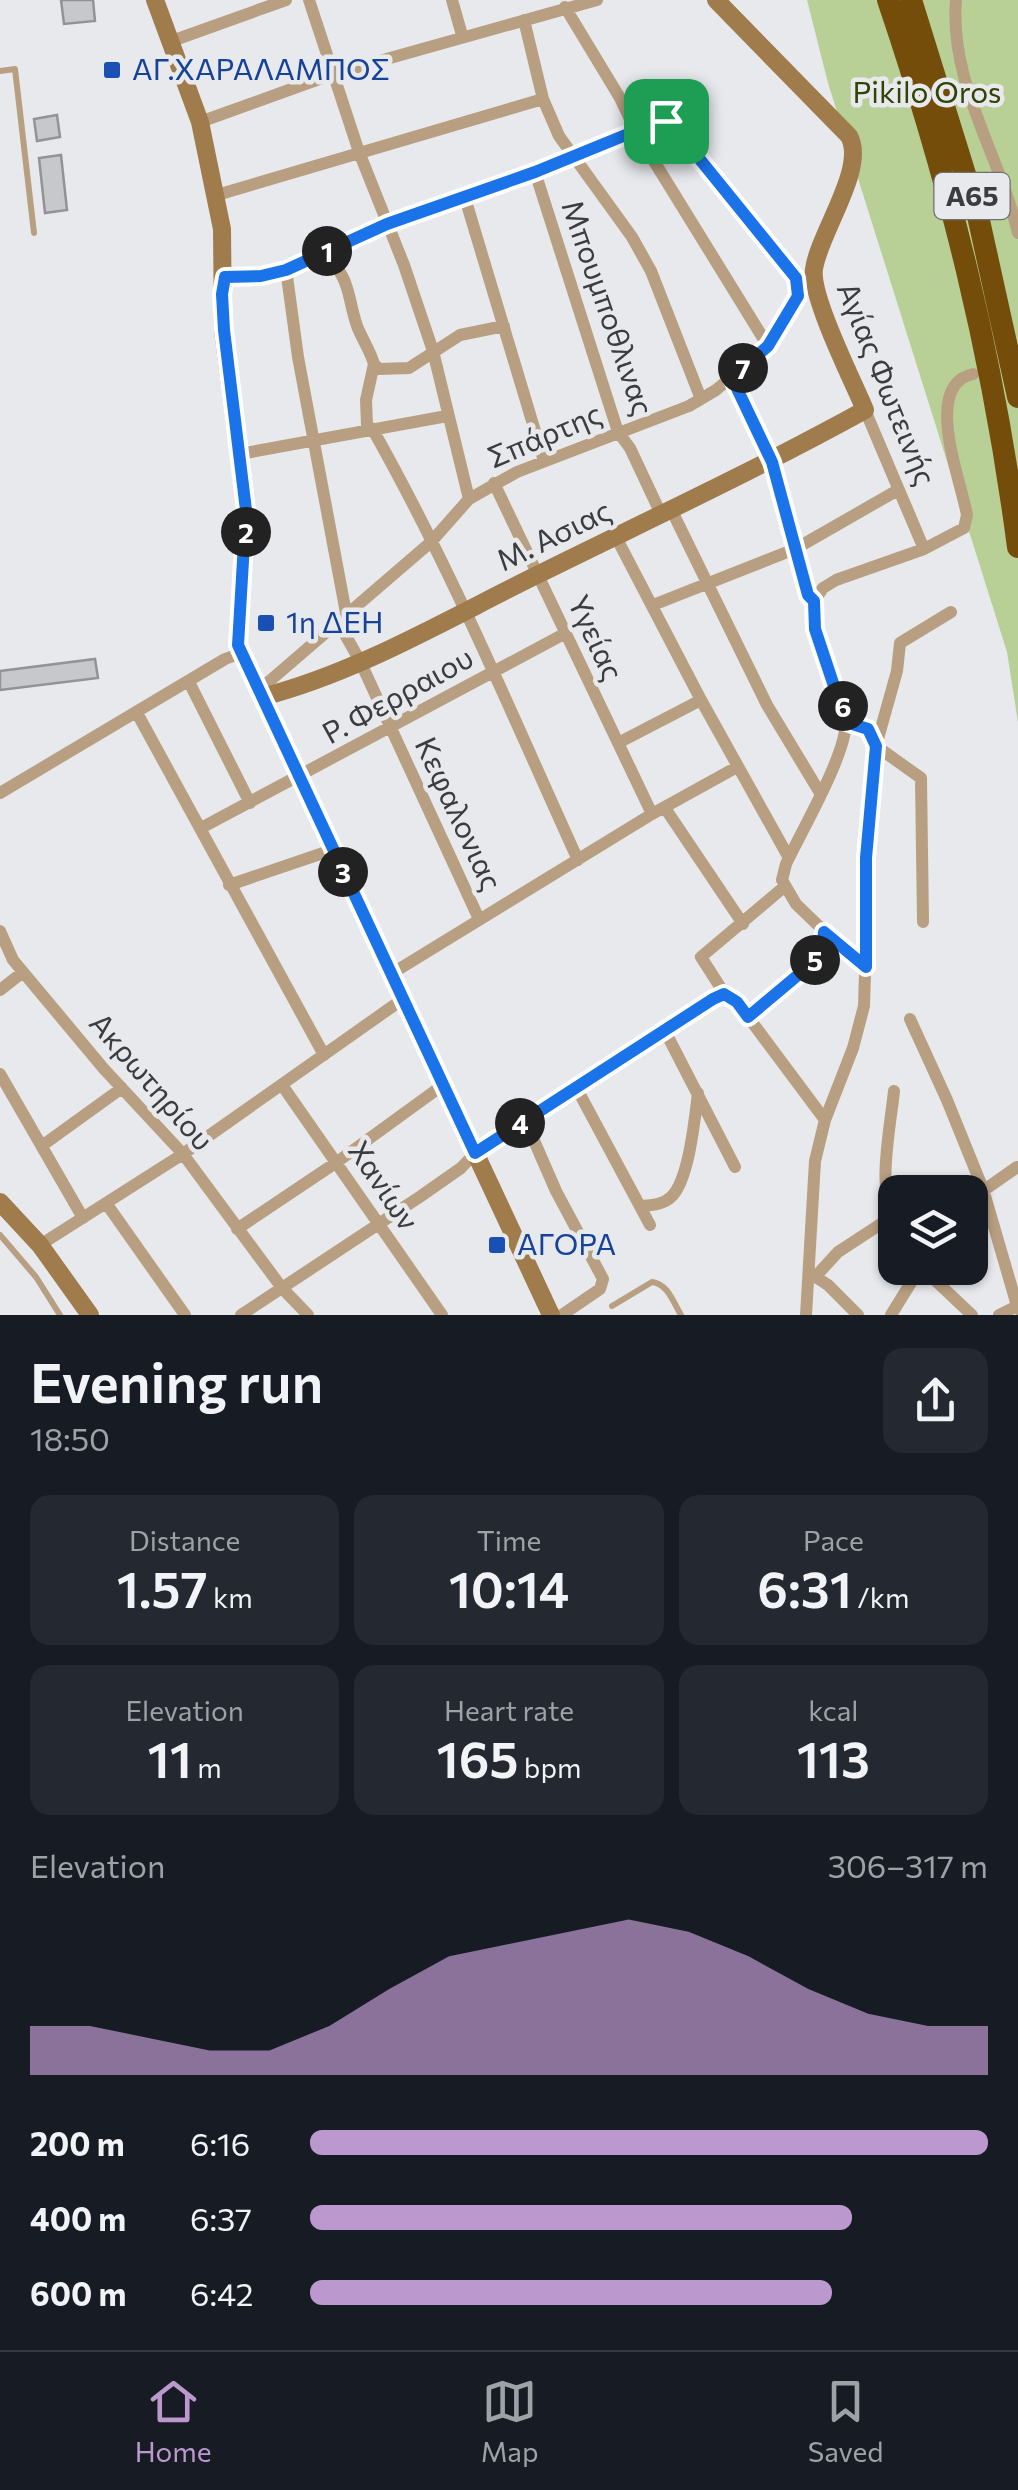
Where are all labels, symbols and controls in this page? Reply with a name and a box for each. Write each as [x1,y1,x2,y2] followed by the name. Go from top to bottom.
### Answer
[132,49,390,86] place label: ΑΓ.ΧΑΡΑΛΑΜΠΟΣ
[101,59,123,81] marker: ΑΓ.ΧΑΡΑΛΑΜΠΟΣ
[852,72,1002,109] park label: Pikilo Oros
[624,79,709,164] pin
[639,94,694,149] icon: arrive
[934,173,1010,219] road number: Α65
[555,195,663,420] street label: Μπουμποθλινας
[302,226,352,276] pin: 1
[321,234,333,268] text: 1
[831,276,946,490] street label: Αγίας Φωτεινής
[718,343,768,393] pin: 7
[735,351,751,385] text: 7
[481,393,607,474] street label: Σπάρτης
[490,490,616,577] street label: Μ. Ασιας
[221,507,271,557] pin: 2
[238,515,254,549] text: 2
[561,588,633,686] street label: Υγείας
[286,602,384,639] place label: 1η ΔΕΗ
[255,612,277,634] marker: 1η ΔΕΗ
[315,637,479,750] street label: Ρ. Φερραιου
[818,681,868,731] pin: 6
[834,689,852,723] text: 6
[409,730,512,895] street label: Κεφαλονιας
[318,847,368,897] pin: 3
[335,855,351,889] text: 3
[790,935,840,985] pin: 5
[807,943,823,977] text: 5
[83,1004,223,1157] street label: Ακρωτηρίου
[495,1098,545,1148] pin: 4
[511,1106,529,1140] text: 4
[342,1133,428,1236] street label: Χανίων
[878,1175,988,1285] map controls
[878,1175,988,1285] button: layers
[517,1224,616,1261] place label: ΑΓΟΡΑ
[486,1234,508,1256] marker: ΑΓΟΡΑ
[30,1347,323,1414] text: Evening run
[883,1348,988,1453] button: share
[30,1418,110,1458] text: 18:50
[129,1523,240,1557] text: Distance
[477,1523,541,1557] text: Time
[803,1523,864,1557] text: Pace
[117,1557,208,1618] text: 1.57
[449,1557,569,1618] text: 10:14
[757,1557,852,1618] text: 6:31
[208,1580,253,1614] text: km
[852,1580,909,1614] text: /km
[126,1693,244,1727] text: Elevation
[444,1693,574,1727] text: Heart rate
[808,1693,858,1727] text: kcal
[148,1727,192,1788] text: 11
[437,1727,518,1788] text: 165
[797,1727,870,1788] text: 113
[192,1750,222,1784] text: m
[518,1750,581,1784] text: bpm
[30,1845,165,1885] text: Elevation
[828,1845,988,1885] text: 306–317 m
[30,2123,125,2163] text: 200 m
[190,2123,250,2163] text: 6:16
[30,2198,126,2238] text: 400 m
[190,2198,252,2238] text: 6:37
[30,2273,126,2313] text: 600 m
[190,2273,253,2313] text: 6:42
[135,2374,212,2468] tab: Home
[481,2374,539,2468] tab: Map
[808,2374,883,2468] tab: Saved

